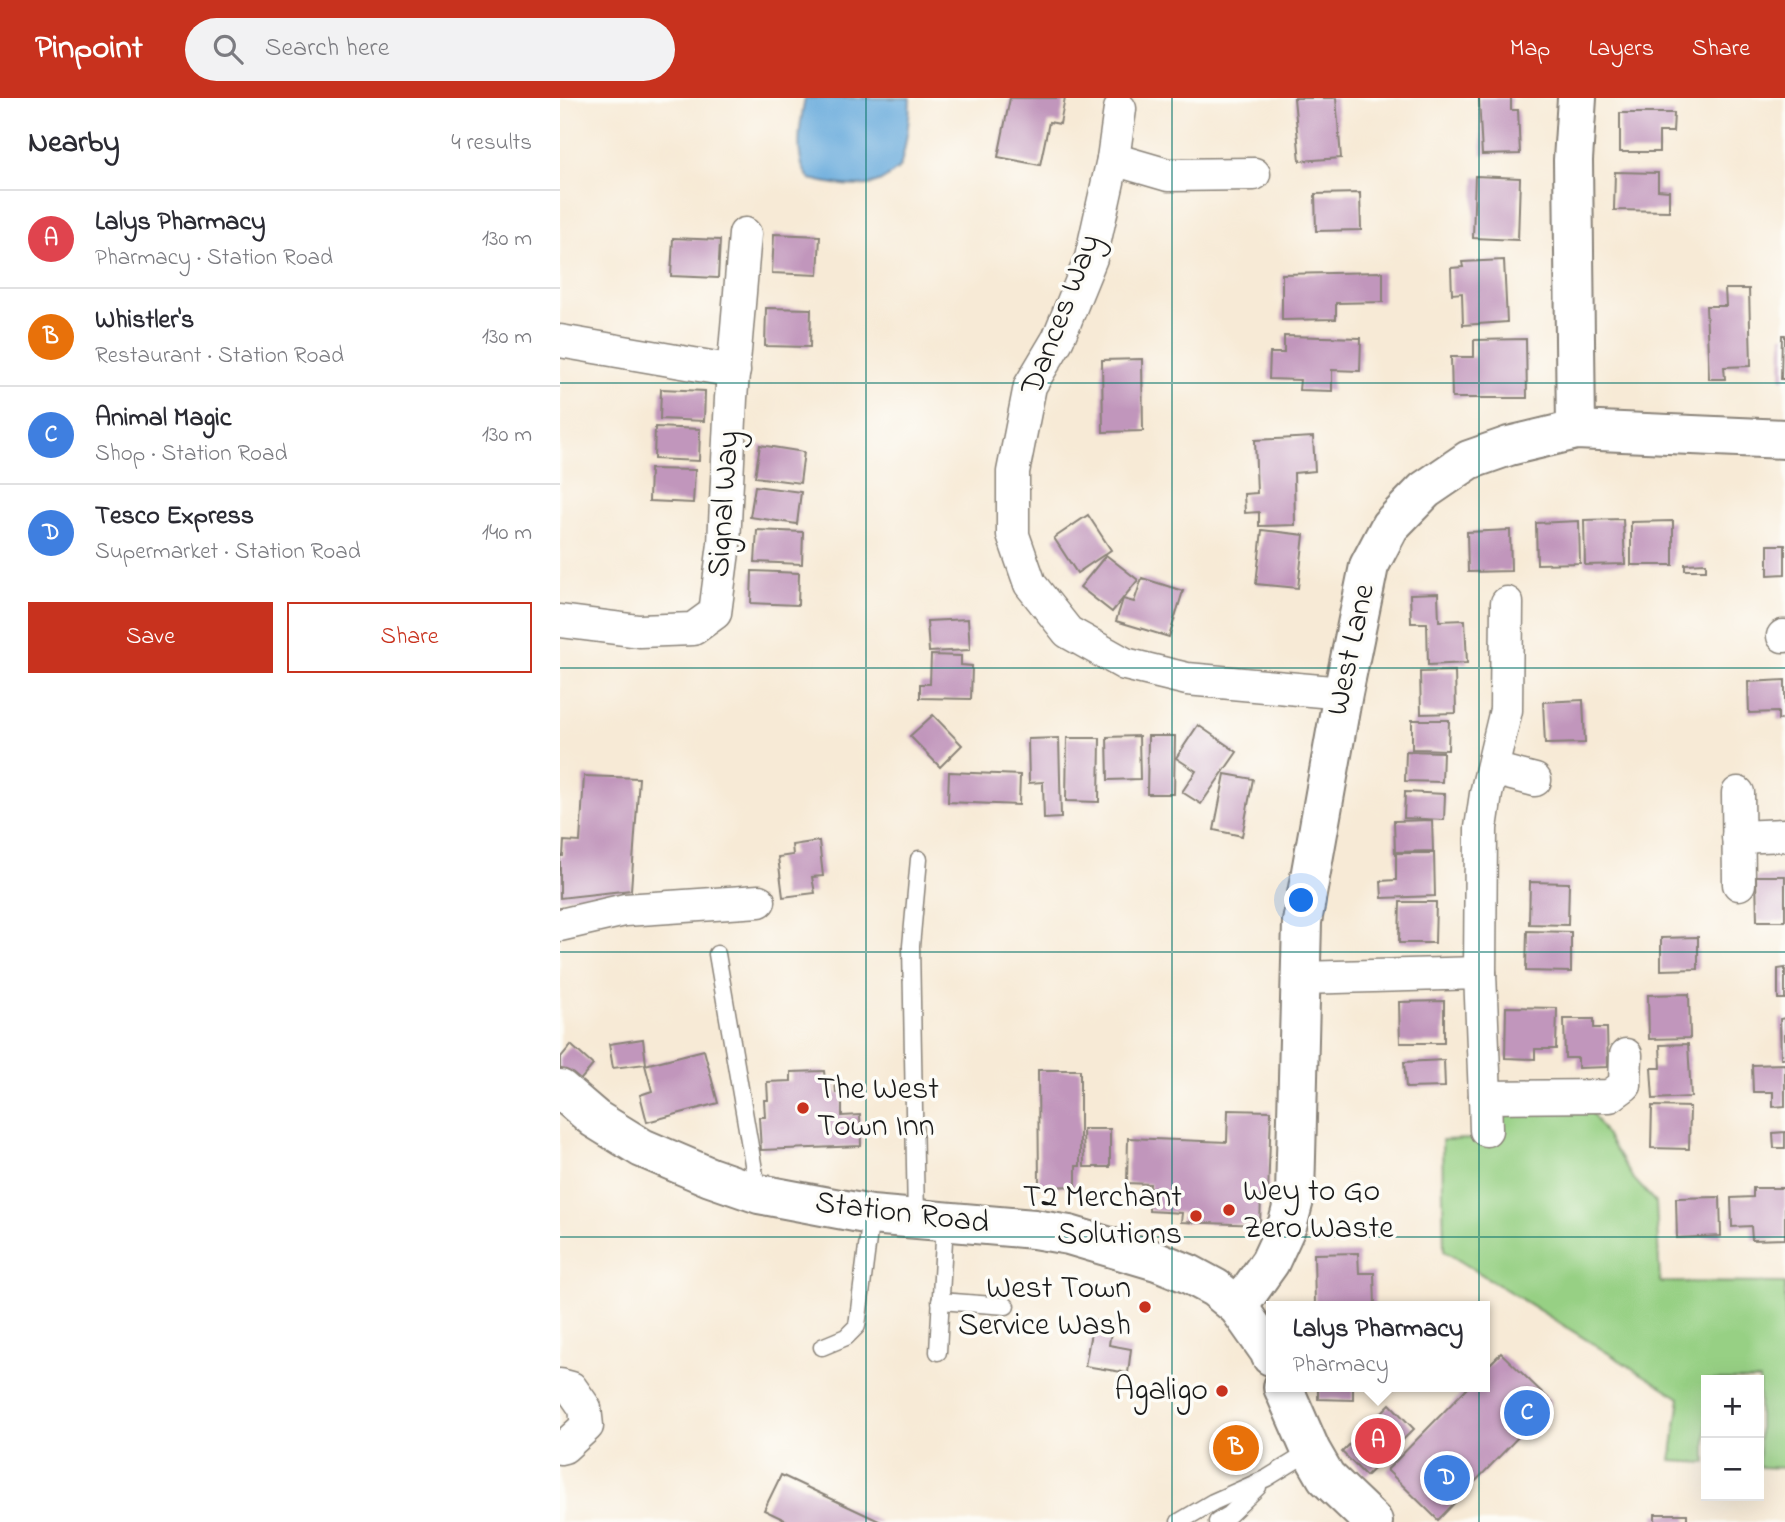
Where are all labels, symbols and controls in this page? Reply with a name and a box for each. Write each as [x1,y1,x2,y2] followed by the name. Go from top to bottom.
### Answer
[185,18,675,81] search box
[35,25,143,73] text: Pinpoint
[209,30,247,68] icon: search
[265,30,389,68] text: Search here
[1510,32,1550,67] text: Map
[1588,32,1654,67] text: Layers
[1692,32,1750,67] text: Share
[28,122,120,166] text: Nearby
[451,127,532,160] text: 4 results
[95,204,265,242] text: Lalys Pharmacy
[44,223,58,256] text: A
[482,223,532,256] text: 130 m
[1009,228,1114,403] street label: Dances Way
[95,242,333,275] text: Pharmacy · Station Road
[95,302,194,340] text: Whistler's
[43,321,59,354] text: B
[482,321,532,354] text: 130 m
[95,340,344,373] text: Restaurant · Station Road
[95,400,231,438] text: Animal Magic
[45,419,57,452] text: C
[482,419,532,452] text: 130 m
[696,429,754,579] street label: Signal Way
[95,438,287,471] text: Shop · Station Road
[95,498,254,536] text: Tesco Express
[43,517,59,550] text: D
[482,517,532,550] text: 140 m
[95,536,361,569] text: Supermarket · Station Road
[1315,579,1389,720] street label: West Lane
[28,602,273,673] button: Save
[287,602,532,673] button: Share
[1284,883,1318,917] your location
[817,1067,939,1151] place label: The West Town Inn
[795,1100,811,1116] marker: The West Town Inn
[1243,1169,1394,1253] place label: Wey to Go Zero Waste
[1023,1175,1182,1259] place label: T2 Merchant Solutions
[812,1180,992,1248] street label: Station Road
[1221,1202,1237,1218] marker: Wey to Go Zero Waste
[1188,1208,1204,1224] marker: T2 Merchant Solutions
[958,1266,1131,1350] place label: West Town Service Wash
[1137,1299,1153,1315] marker: West Town Service Wash
[1266,1301,1490,1392] popup
[1293,1311,1463,1349] text: Lalys Pharmacy
[1293,1349,1388,1382] text: Pharmacy
[1114,1368,1208,1415] place label: Agaligo
[1701,1375,1764,1501] map controls
[1701,1375,1764,1438] button: +
[1214,1383,1230,1399] marker: Agaligo
[1504,1387,1550,1439] pin: C
[1355,1415,1401,1467] pin: A
[1213,1422,1259,1474] pin: B
[1701,1438,1764,1501] button: −
[1424,1452,1470,1504] pin: D

